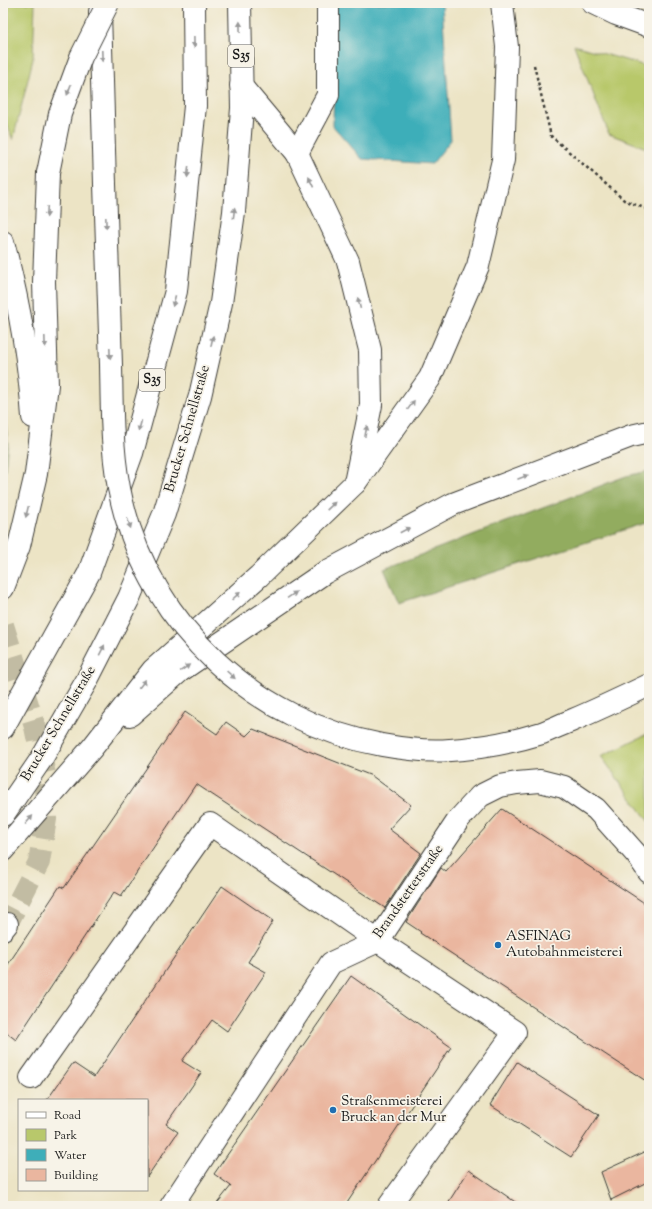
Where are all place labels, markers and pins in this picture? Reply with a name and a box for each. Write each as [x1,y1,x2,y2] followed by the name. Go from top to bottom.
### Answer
[506,927,622,963] place label: ASFINAG Autobahnmeisterei
[493,940,503,950] marker: ASFINAG Autobahnmeisterei
[341,1092,447,1128] place label: Straßenmeisterei Bruck an der Mur
[328,1105,338,1115] marker: Straßenmeisterei Bruck an der Mur

